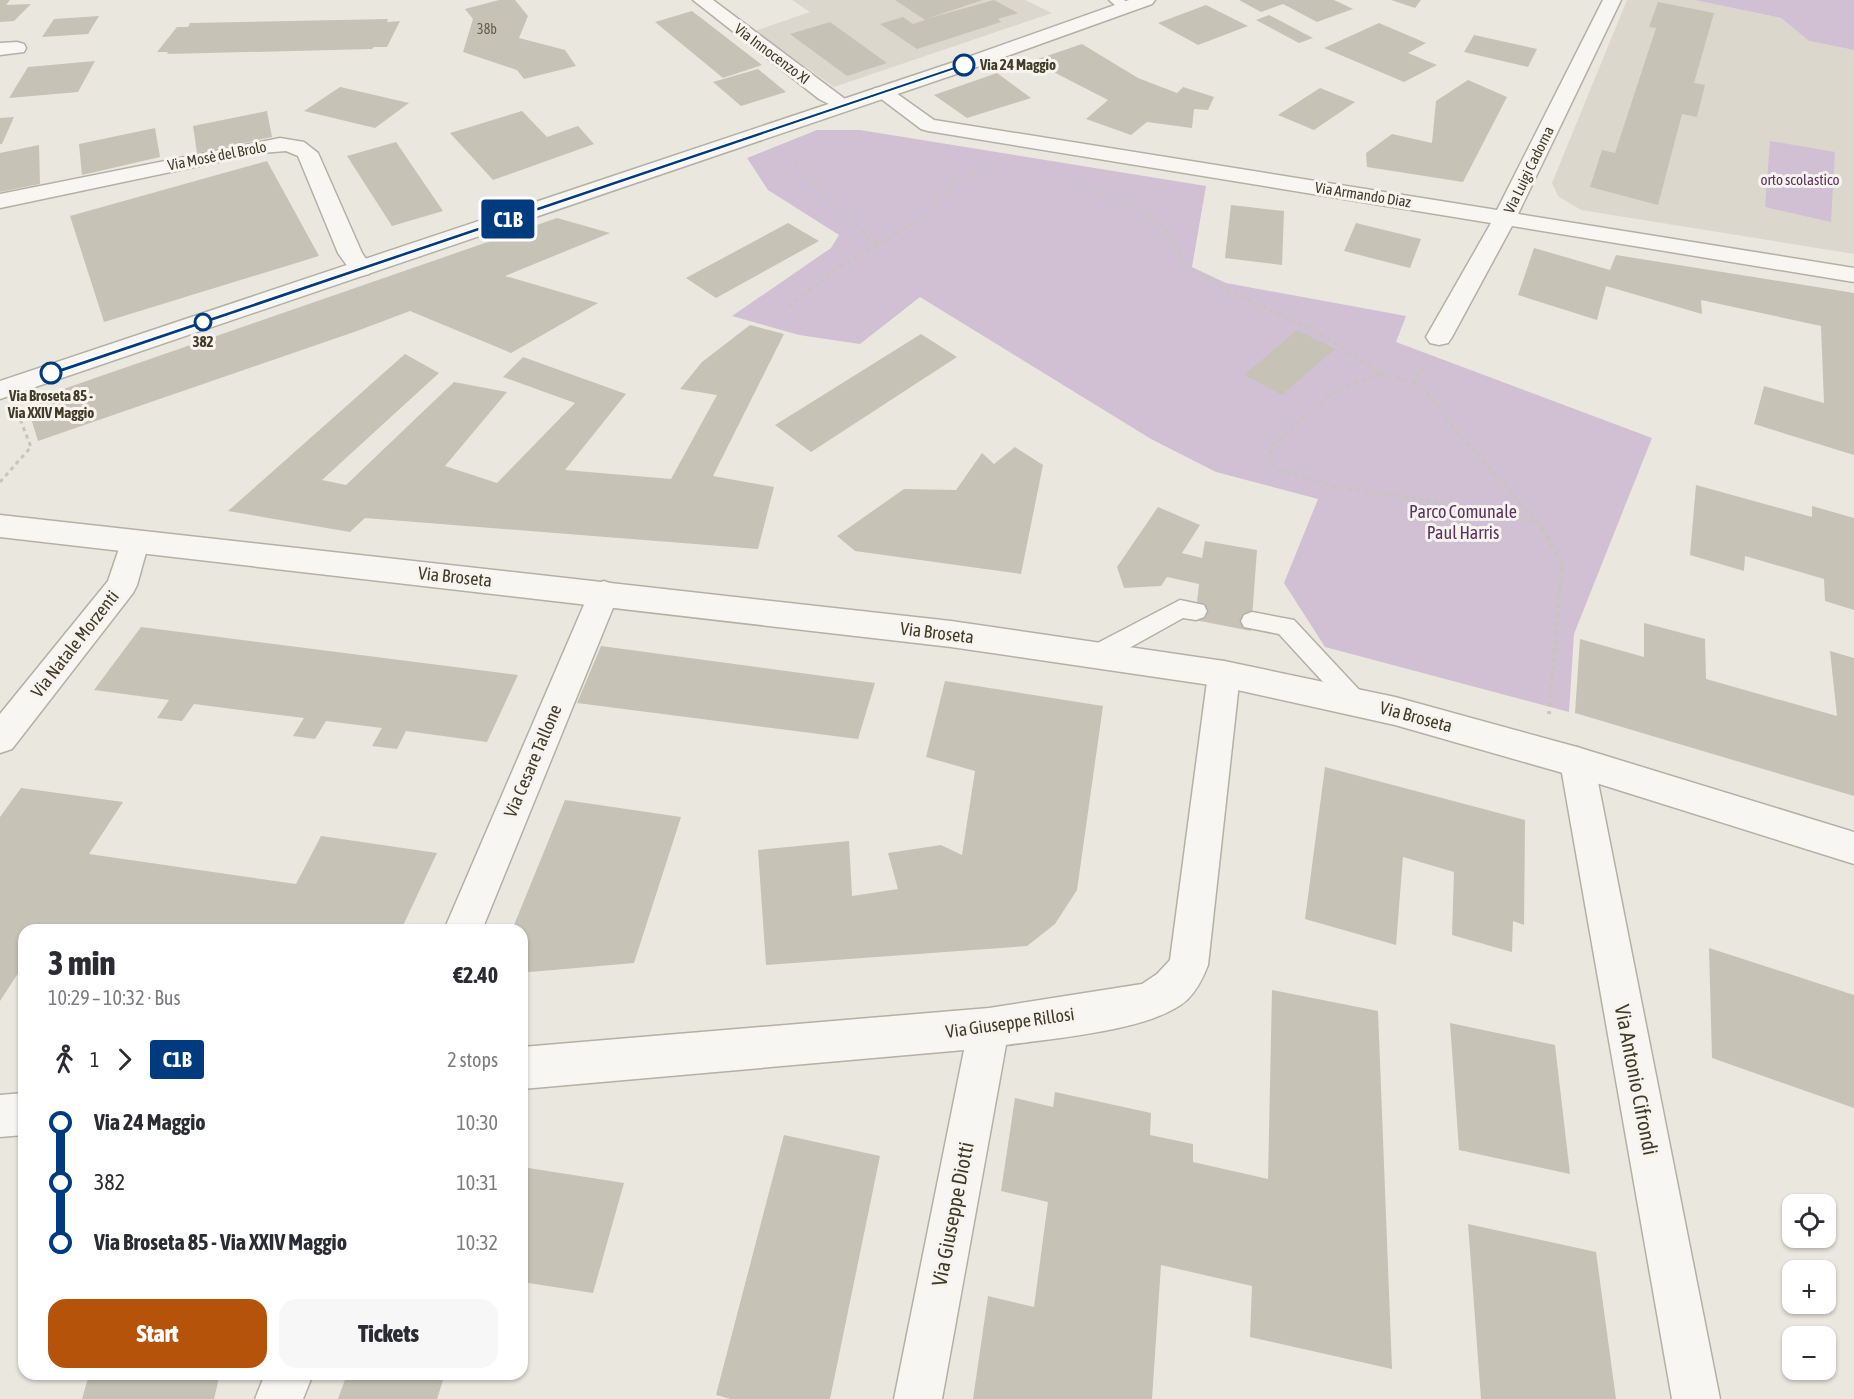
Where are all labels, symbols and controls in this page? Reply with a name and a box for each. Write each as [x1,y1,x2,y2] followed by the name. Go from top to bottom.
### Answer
[731,20,813,87] street label: Via Innocenzo XI
[477,21,497,37] house number: 38b
[953,54,975,76] marker: Via 24 Maggio
[979,56,1056,73] place label: Via 24 Maggio
[1500,123,1557,216] street label: Via Luigi Cadorna
[166,138,268,173] street label: Via Mosè del Brolo
[1760,171,1840,188] park label: orto scolastico
[1314,179,1413,211] street label: Via Armando Diaz
[474,200,542,238] line badge: C1B
[493,207,523,231] text: C1B
[194,313,212,331] marker: 382
[192,333,214,350] place label: 382
[40,362,62,384] marker: Via Broseta 85 - Via XXIV Maggio
[7,387,94,421] place label: Via Broseta 85 - Via XXIV Maggio
[1409,501,1517,543] park label: Parco Comunale Paul Harris
[417,562,493,591] street label: Via Broseta
[26,586,123,701] street label: Via Natale Morzenti
[899,618,975,647] street label: Via Broseta
[1378,697,1455,736] street label: Via Broseta
[499,701,566,820] street label: Via Cesare Tallone
[48,944,115,982] text: 3 min
[453,962,498,988] text: €2.40
[48,986,181,1009] text: 10:29 – 10:32 · Bus
[944,1003,1076,1042] street label: Via Giuseppe Rillosi
[1611,1003,1663,1157] street label: Via Antonio Cifrondi
[48,1043,81,1076] icon: walk
[108,1043,141,1076] icon: forward
[162,1047,192,1071] text: C1B
[90,1048,99,1071] text: 1
[447,1048,498,1071] text: 2 stops
[94,1109,206,1135] text: Via 24 Maggio
[456,1111,498,1134] text: 10:30
[926,1140,978,1288] street label: Via Giuseppe Diotti
[94,1169,125,1195] text: 382
[456,1171,498,1194] text: 10:31
[1782,1194,1836,1380] map controls
[1782,1194,1836,1248] button: locate
[94,1229,347,1255] text: Via Broseta 85 - Via XXIV Maggio
[456,1231,498,1254] text: 10:32
[1782,1260,1836,1314] button: +
[48,1299,267,1368] button: Start
[279,1299,498,1368] button: Tickets
[1782,1326,1836,1380] button: −

